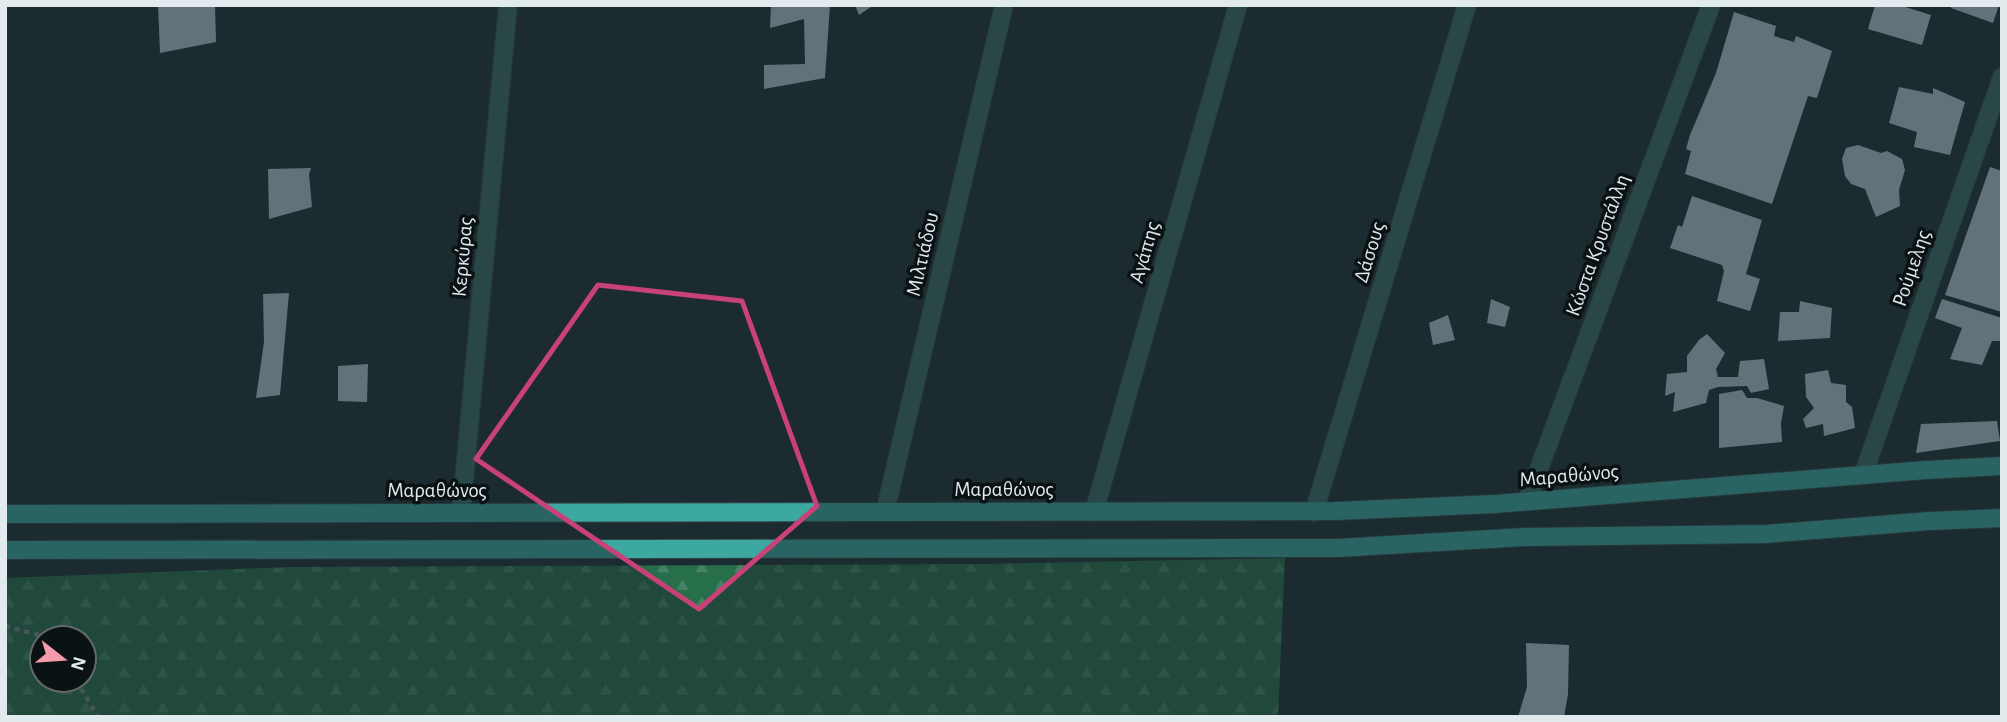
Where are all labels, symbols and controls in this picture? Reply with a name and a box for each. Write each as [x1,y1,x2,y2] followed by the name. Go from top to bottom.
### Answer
[1562,171,1633,319] street label: Κώστα Κρυστάλλη
[903,210,942,298] street label: Μιλτιάδου
[449,216,476,298] street label: Κερκύρας
[1126,219,1163,285] street label: Αγάπης
[1350,219,1389,285] street label: Δάσους
[1889,227,1934,309] street label: Ρούμελης
[1519,461,1619,490] street label: Μαραθώνος
[954,479,1054,500] street label: Μαραθώνος
[387,480,487,501] street label: Μαραθώνος
[28,624,98,694] north arrow
[67,654,89,673] text: N

